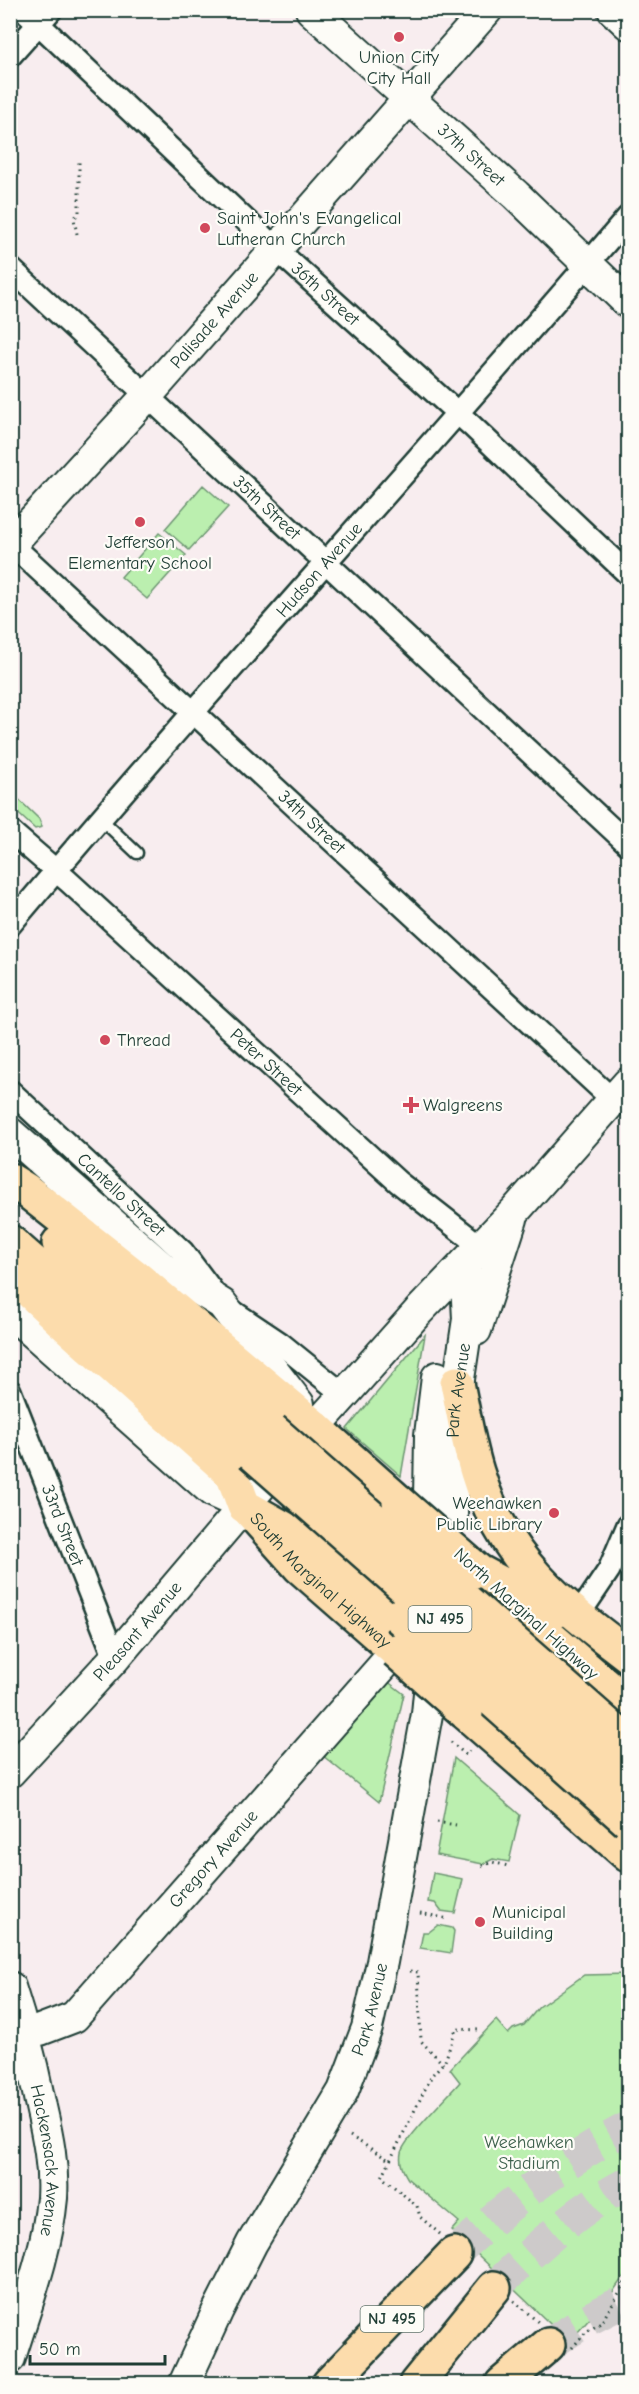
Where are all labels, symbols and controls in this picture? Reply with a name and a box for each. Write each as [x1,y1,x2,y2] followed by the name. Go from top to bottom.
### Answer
[392,30,406,44] marker: Union City City Hall
[359,47,440,89] place label: Union City City Hall
[433,119,510,191] street label: 37th Street
[217,208,402,250] place label: Saint John's Evangelical Lutheran Church
[198,221,212,235] marker: Saint John's Evangelical Lutheran Church
[287,257,365,330] street label: 36th Street
[166,267,263,373] street label: Palisade Avenue
[229,471,306,544] street label: 35th Street
[133,515,147,529] marker: Jefferson Elementary School
[272,518,367,621] street label: Hudson Avenue
[68,532,212,574] place label: Jefferson Elementary School
[274,786,350,859] street label: 34th Street
[226,1024,307,1101] street label: Peter Street
[117,1030,171,1051] place label: Thread
[98,1033,112,1047] marker: Thread
[423,1095,502,1116] place label: Walgreens
[404,1098,418,1112] marker: Walgreens
[73,1149,170,1241] street label: Cantello Street
[442,1342,475,1438] street label: Park Avenue
[37,1481,88,1569] street label: 33rd Street
[436,1493,543,1535] place label: Weehawken Public Library
[547,1506,561,1520] marker: Weehawken Public Library
[246,1508,396,1653] street label: South Marginal Highway
[449,1544,603,1685] street label: North Marginal Highway
[89,1577,186,1685] street label: Pleasant Avenue
[408,1606,472,1632] road number: NJ 495
[164,1805,262,1912] street label: Gregory Avenue
[492,1902,566,1944] place label: Municipal Building
[473,1915,487,1929] marker: Municipal Building
[347,1961,392,2059] street label: Park Avenue
[26,2083,63,2238] street label: Hackensack Avenue
[484,2132,574,2174] park label: Weehawken Stadium
[360,2306,424,2332] road number: NJ 495
[30,2328,165,2366] scale bar
[39,2339,81,2360] text: 50 m

